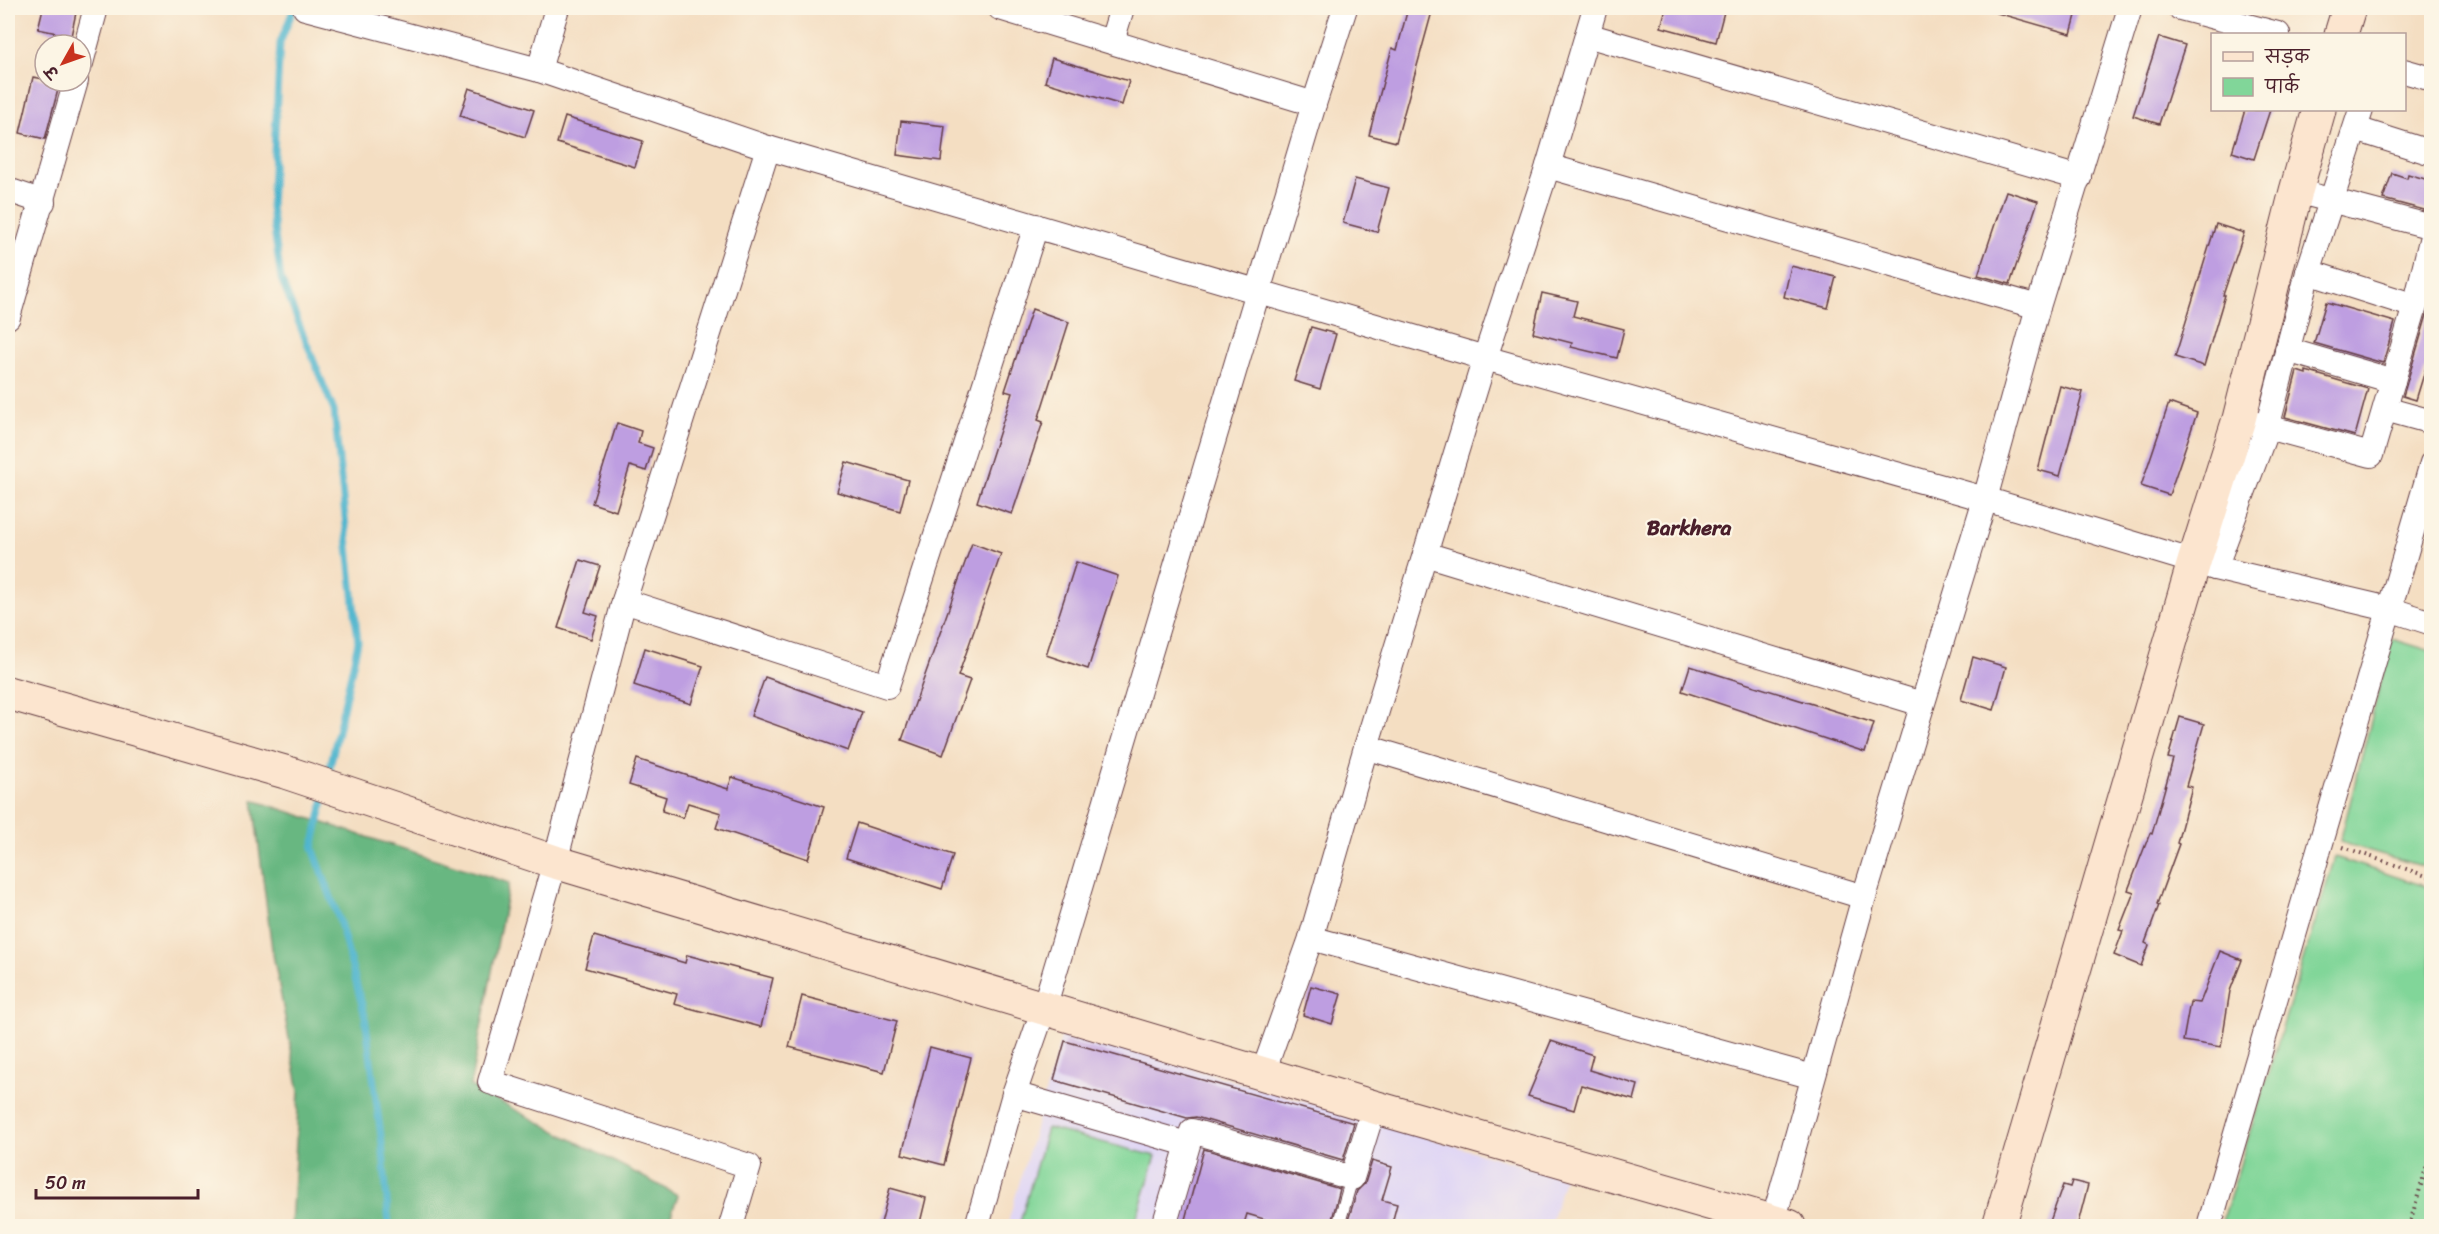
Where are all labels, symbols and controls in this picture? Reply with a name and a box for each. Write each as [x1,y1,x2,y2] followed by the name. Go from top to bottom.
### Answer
[33,33,93,93] north arrow
[2211,33,2406,111] legend
[2264,41,2310,73] text: सड़क
[36,58,68,87] text: उ
[2264,71,2300,103] text: पार्क
[1647,509,1732,547] district label: Barkhera
[36,1162,198,1200] scale bar
[45,1167,86,1199] text: 50 m

